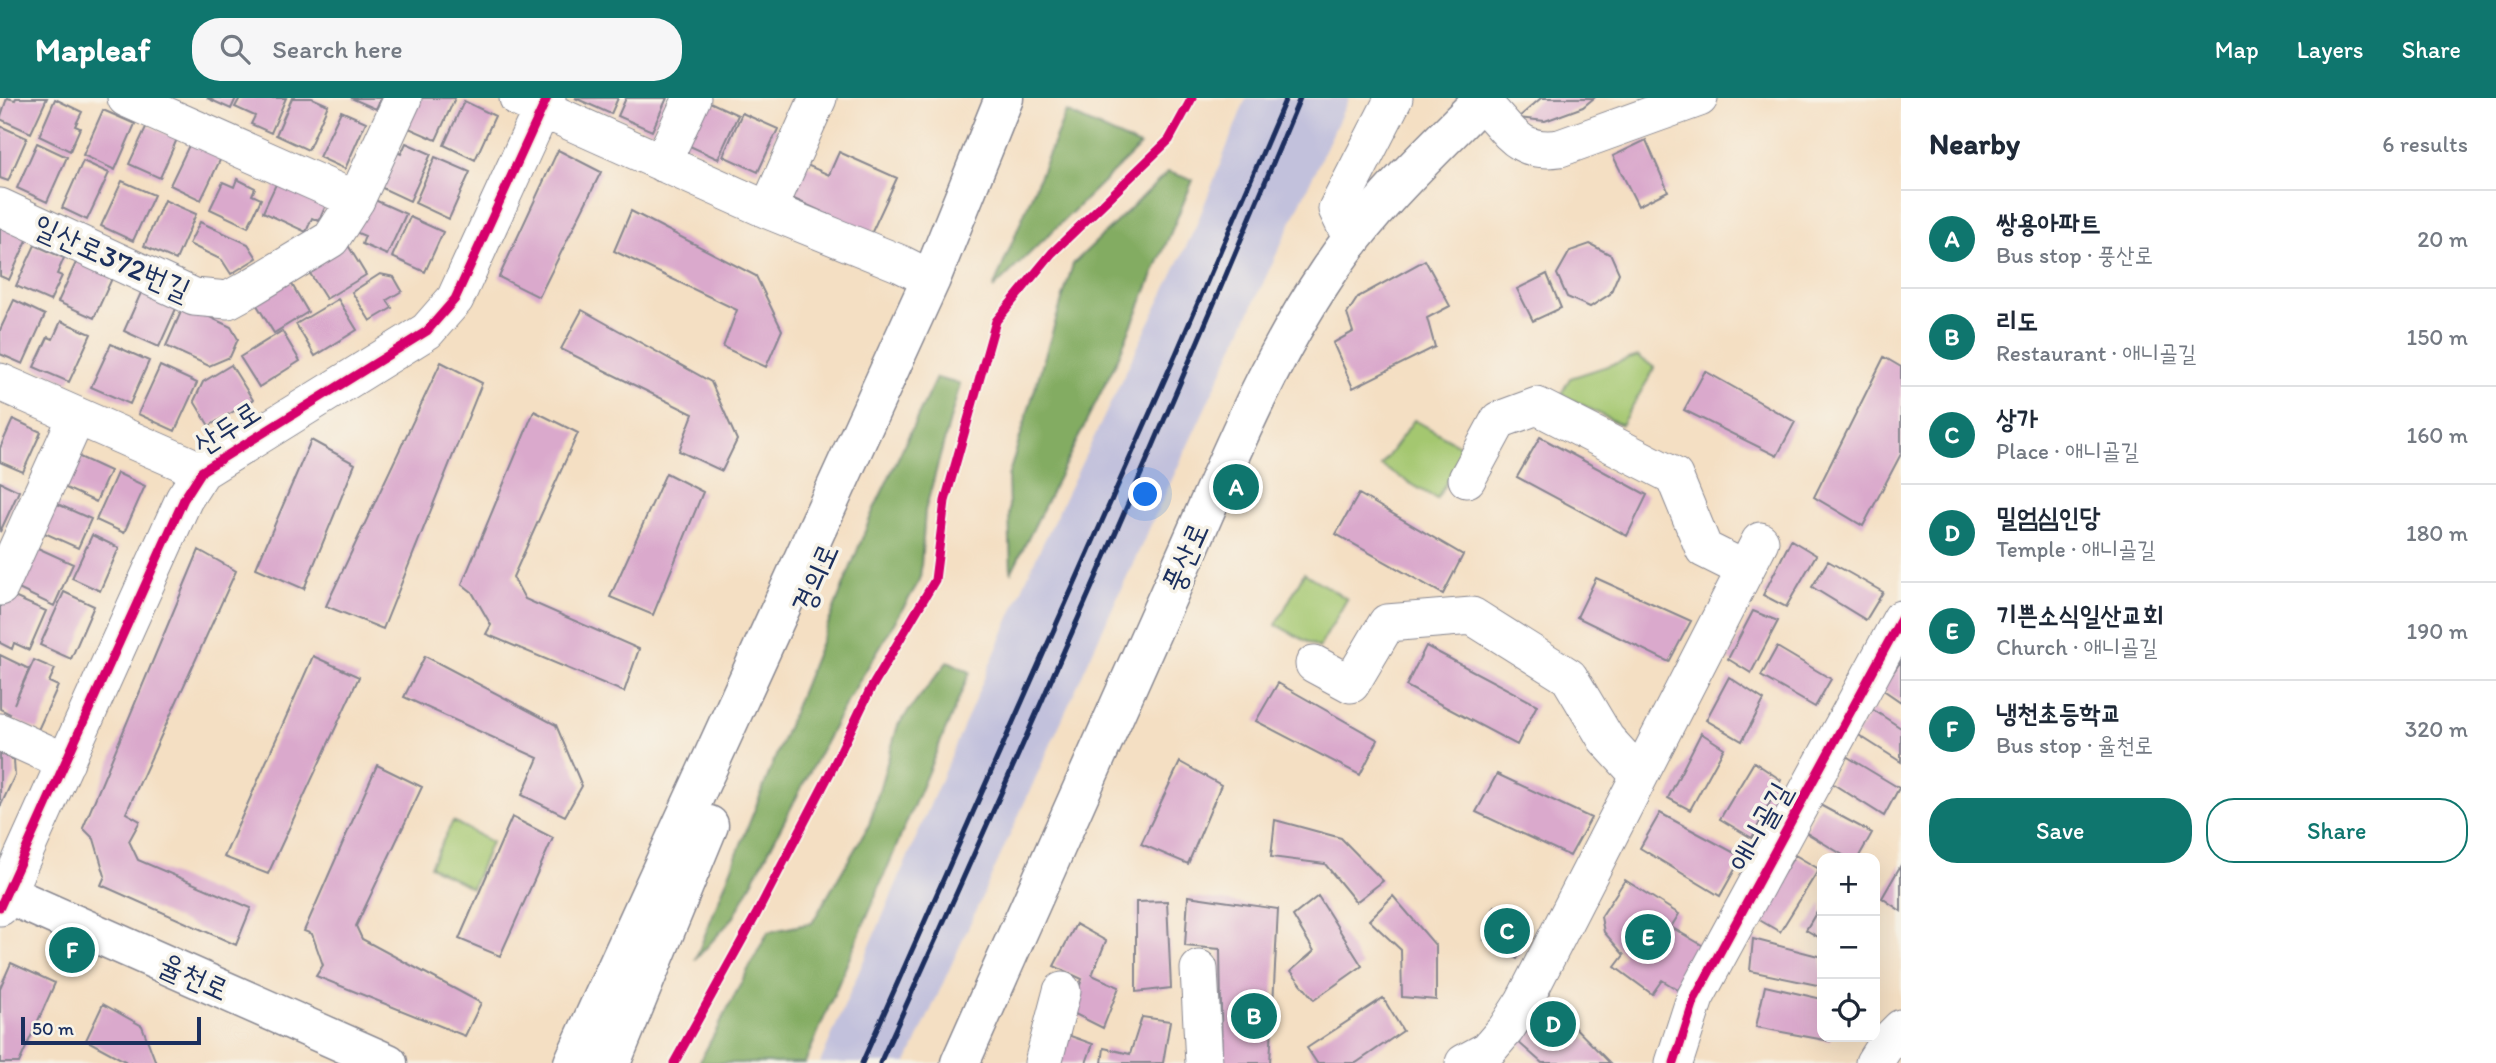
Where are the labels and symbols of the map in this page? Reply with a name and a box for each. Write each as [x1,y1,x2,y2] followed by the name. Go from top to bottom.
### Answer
[28,207,196,309] street label: 일산로372번길
[186,392,267,463] street label: 산두로
[1213,461,1259,513] pin: A
[1128,477,1162,511] your location
[1153,516,1216,597] street label: 풍산로
[783,537,846,618] street label: 경의로
[1720,776,1799,878] street label: 애니골길
[1484,905,1530,957] pin: C
[1625,911,1671,963] pin: E
[49,924,95,976] pin: F
[154,945,235,1008] street label: 율천로
[1231,990,1277,1042] pin: B
[1530,998,1576,1050] pin: D
[21,1014,201,1046] scale bar

